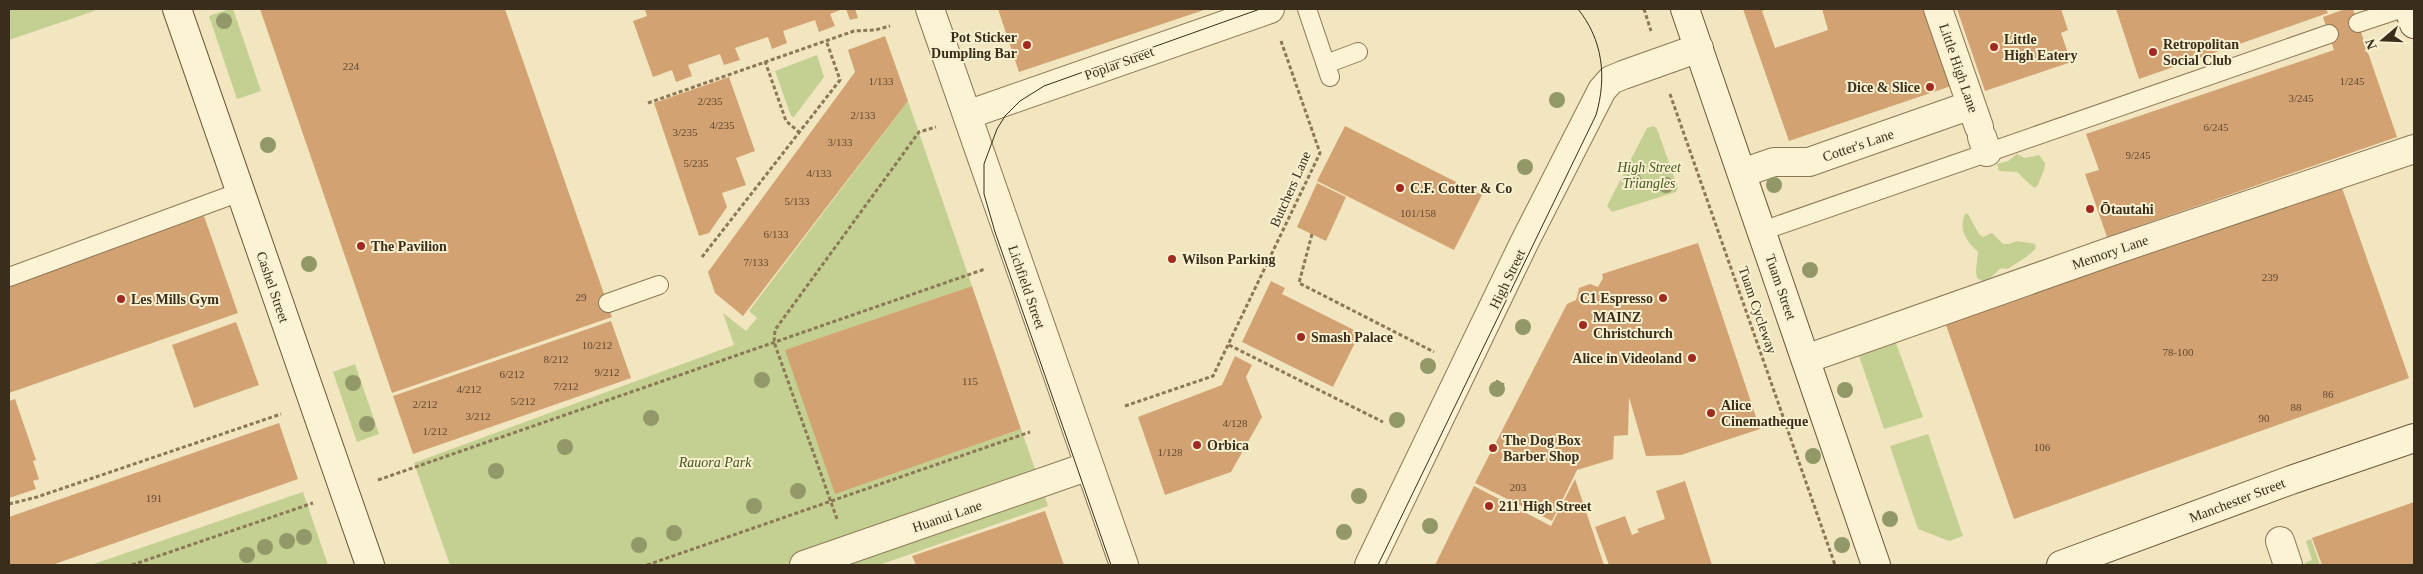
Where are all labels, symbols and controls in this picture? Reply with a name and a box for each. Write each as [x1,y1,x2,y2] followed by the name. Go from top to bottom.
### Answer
[2358,15,2408,65] north arrow
[1936,22,1981,115] street label: Little High Lane
[931,30,1017,61] place label: Pot Sticker Dumpling Bar
[2004,32,2078,63] place label: Little High Eatery
[2163,37,2239,68] place label: Retropolitan Social Club
[2362,37,2380,51] text: N
[1021,39,1033,51] marker: Pot Sticker Dumpling Bar
[1988,41,2000,53] marker: Little High Eatery
[1082,44,1156,83] street label: Poplar Street
[2147,46,2159,58] marker: Retropolitan Social Club
[343,60,360,72] house number: 224
[868,75,894,87] house number: 1/133
[2339,75,2365,87] house number: 1/245
[1847,80,1920,95] place label: Dice & Slice
[1924,81,1936,93] marker: Dice & Slice
[2288,92,2314,104] house number: 3/245
[697,95,723,107] house number: 2/235
[850,109,876,121] house number: 2/133
[709,119,735,131] house number: 4/235
[2203,121,2229,133] house number: 6/245
[672,126,698,138] house number: 3/235
[1821,126,1896,165] street label: Cotter's Lane
[827,136,853,148] house number: 3/133
[1267,149,1314,229] street label: Butchers Lane
[2125,149,2151,161] house number: 9/245
[683,157,709,169] house number: 5/235
[1616,160,1682,191] park label: High Street Triangles
[806,167,832,179] house number: 4/133
[1410,181,1512,196] place label: C.F. Cotter & Co
[1394,182,1406,194] marker: C.F. Cotter & Co
[784,195,810,207] house number: 5/133
[2100,202,2154,217] place label: Ōtautahi
[2084,203,2096,215] marker: Ōtautahi
[1400,207,1437,219] house number: 101/158
[763,228,789,240] house number: 6/133
[2070,232,2150,273] street label: Memory Lane
[371,239,447,254] place label: The Pavilion
[355,240,367,252] marker: The Pavilion
[1005,243,1048,331] street label: Lichfield Street
[1487,247,1528,311] street label: High Street
[253,250,292,325] street label: Cashel Street
[1182,252,1276,267] place label: Wilson Parking
[1762,252,1799,322] street label: Tuam Street
[1166,253,1178,265] marker: Wilson Parking
[743,256,769,268] house number: 7/133
[1736,264,1780,356] street label: Tuam Cycleway
[2262,271,2279,283] house number: 239
[576,291,587,303] house number: 29
[1580,291,1653,306] place label: C1 Espresso
[131,292,219,307] place label: Les Mills Gym
[1657,292,1669,304] marker: C1 Espresso
[115,293,127,305] marker: Les Mills Gym
[1593,310,1673,341] place label: MAINZ Christchurch
[1577,319,1589,331] marker: MAINZ Christchurch
[1311,330,1393,345] place label: Smash Palace
[1295,331,1307,343] marker: Smash Palace
[582,339,612,351] house number: 10/212
[2162,346,2194,358] house number: 78-100
[1572,351,1682,366] place label: Alice in Videoland
[1686,352,1698,364] marker: Alice in Videoland
[543,353,569,365] house number: 8/212
[594,366,620,378] house number: 9/212
[499,368,525,380] house number: 6/212
[962,375,979,387] house number: 115
[553,380,579,392] house number: 7/212
[456,383,482,395] house number: 4/212
[2323,388,2334,400] house number: 86
[510,395,536,407] house number: 5/212
[412,398,438,410] house number: 2/212
[1721,398,1808,429] place label: Alice Cinematheque
[2291,401,2302,413] house number: 88
[1705,407,1717,419] marker: Alice Cinematheque
[465,410,491,422] house number: 3/212
[2259,412,2270,424] house number: 90
[1222,417,1248,429] house number: 4/128
[422,425,448,437] house number: 1/212
[1503,433,1581,464] place label: The Dog Box Barber Shop
[1207,438,1249,453] place label: Orbica
[1191,439,1203,451] marker: Orbica
[2034,441,2051,453] house number: 106
[1487,442,1499,454] marker: The Dog Box Barber Shop
[1157,446,1183,458] house number: 1/128
[678,455,752,470] park label: Rauora Park
[2187,475,2287,526] street label: Manchester Street
[1510,481,1527,493] house number: 203
[146,492,162,504] house number: 191
[910,498,984,535] street label: Huanui Lane
[1499,499,1592,514] place label: 211 High Street
[1483,500,1495,512] marker: 211 High Street

